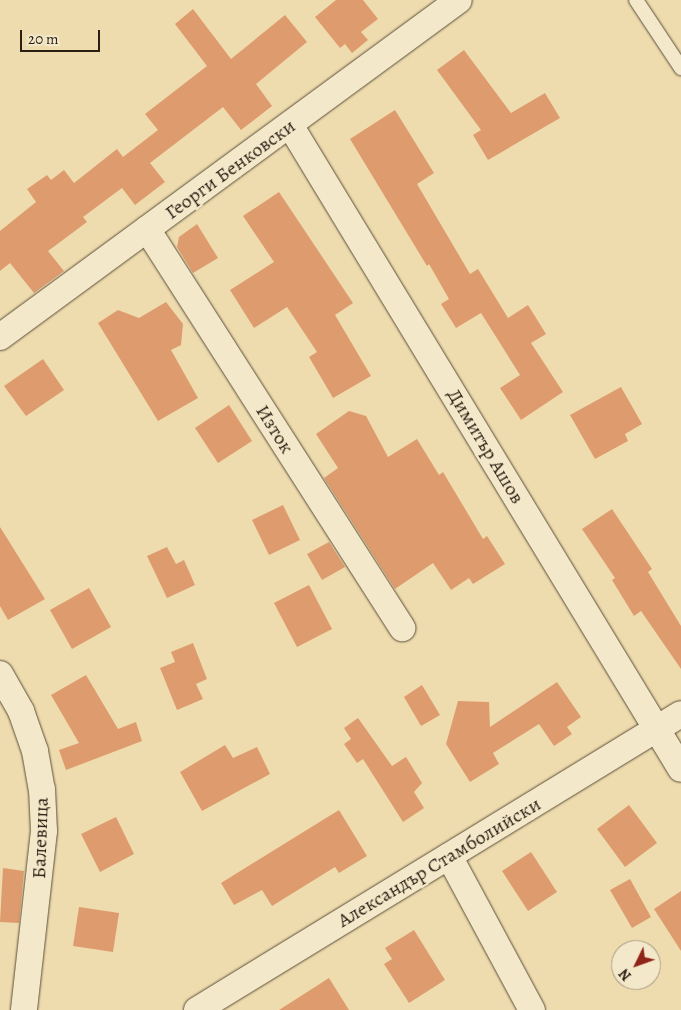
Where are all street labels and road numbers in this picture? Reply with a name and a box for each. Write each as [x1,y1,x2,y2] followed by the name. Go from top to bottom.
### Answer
[160,114,300,224] street label: Георги Бенковски
[442,384,530,508] street label: Димитър Ашов
[251,400,299,458] street label: Изток
[333,792,545,932] street label: Александър Стамболийски
[27,797,53,879] street label: Балевица

